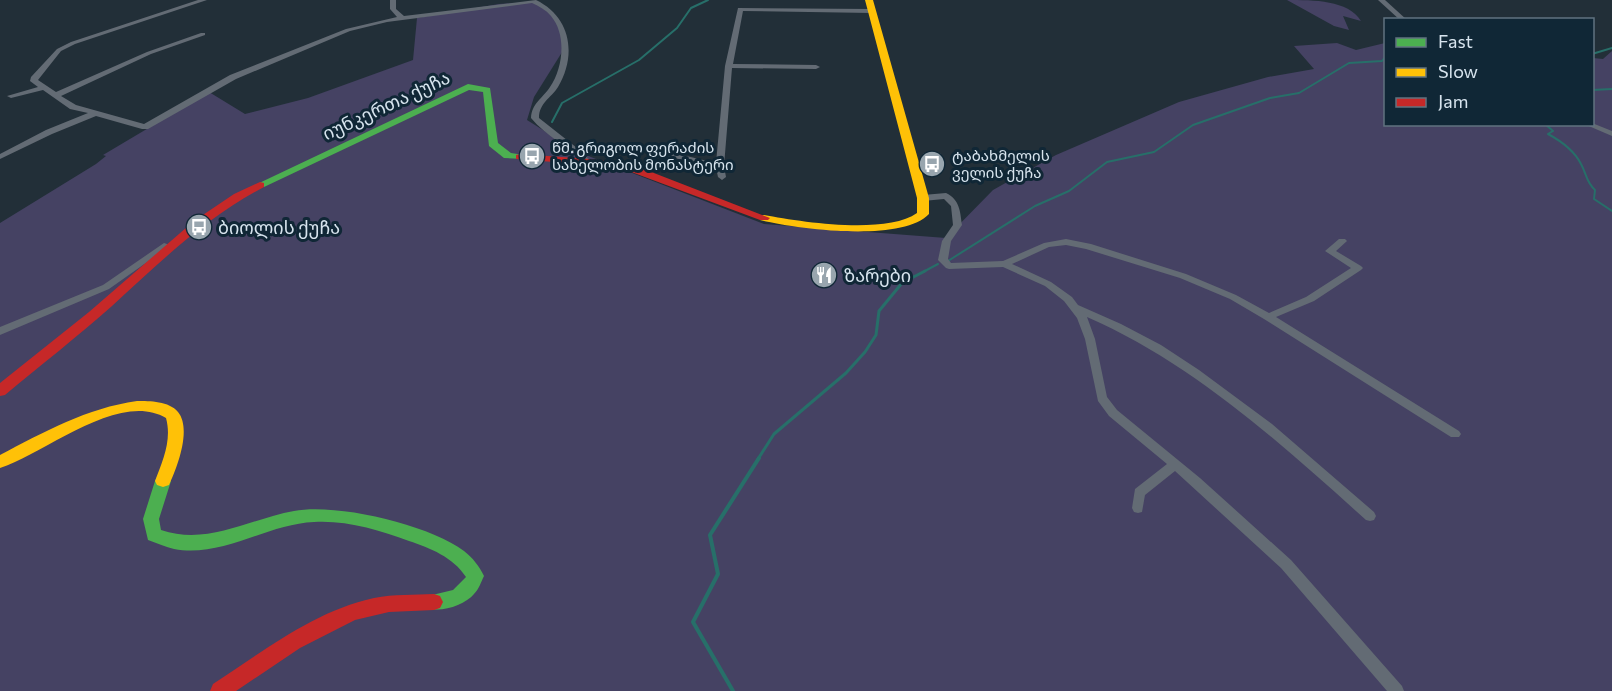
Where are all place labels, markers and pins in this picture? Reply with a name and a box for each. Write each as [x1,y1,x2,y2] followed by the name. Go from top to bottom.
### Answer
[552,138,734,174] place label: წმ. გრიგოლ ფერაძის სახელობის მონასტერი
[517,141,547,171] bus stop icon: წმ. გრიგოლ ფერაძის სახელობის მონასტერი
[952,146,1050,182] place label: ტაბახმელის ველის ქუჩა
[917,149,947,179] bus stop icon: ტაბახმელის ველის ქუჩა
[184,212,214,242] bus stop icon: ბიოლის ქუჩა
[218,216,340,239] place label: ბიოლის ქუჩა
[809,260,839,290] restaurant icon: ზარები
[844,264,911,287] place label: ზარები

